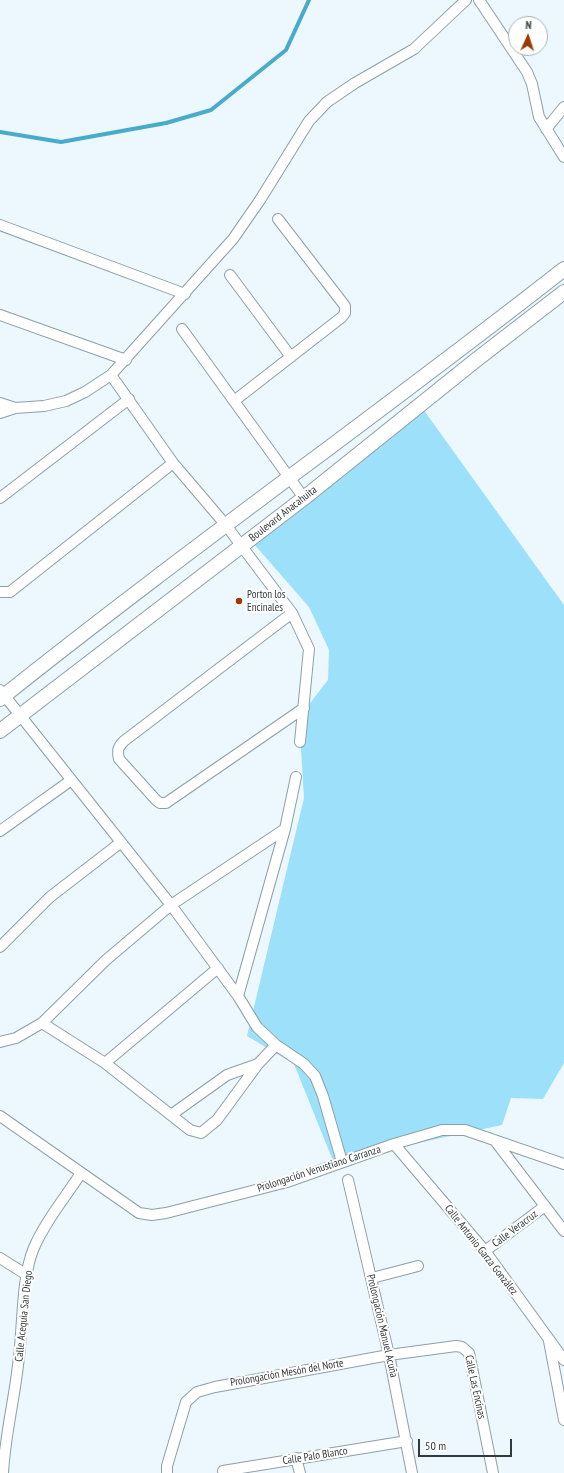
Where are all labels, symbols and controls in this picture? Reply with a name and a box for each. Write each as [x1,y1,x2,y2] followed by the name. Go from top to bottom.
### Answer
[508,16,548,56] north arrow
[525,18,532,32] text: N
[246,483,320,545] street label: Boulevard Anacahuita
[247,588,286,614] place label: Porton los Encinales
[234,596,244,606] marker: Porton los Encinales
[256,1143,382,1195] street label: Prolongación Venustiano Carranza
[442,1202,520,1298] street label: Calle Antonio Garza González
[490,1208,540,1250] street label: Calle Veracruz
[13,1270,35,1362] street label: Calle Acequia San Diego
[364,1273,400,1379] street label: Prolongación Manuel Acuña
[462,1354,488,1420] street label: Calle Las Encinas
[229,1357,345,1389] street label: Prolongación Mesón del Norte
[420,1431,514,1457] scale bar
[425,1438,446,1453] text: 50 m
[282,1444,348,1468] street label: Calle Palo Blanco

